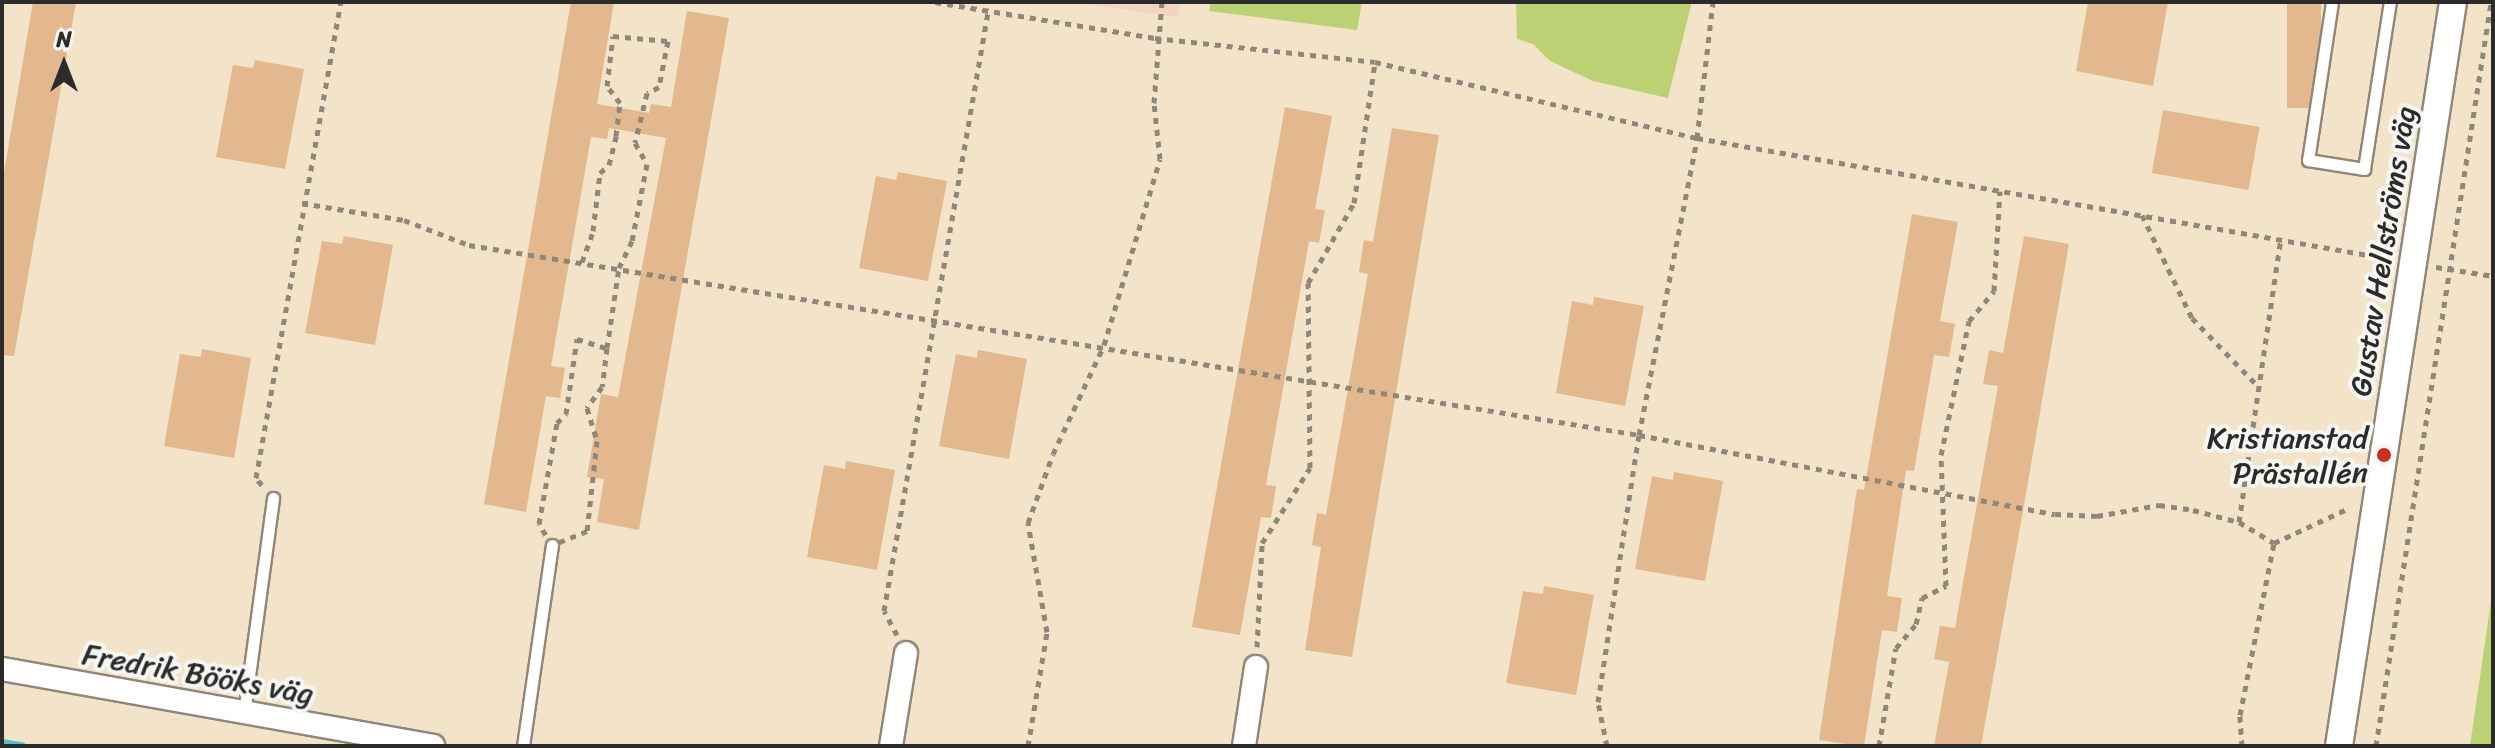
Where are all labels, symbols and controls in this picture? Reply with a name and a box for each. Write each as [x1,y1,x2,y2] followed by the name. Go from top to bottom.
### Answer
[56,20,72,59] text: N
[24,24,104,104] north arrow
[2342,103,2424,399] street label: Gustav Hellströms väg
[2207,420,2368,490] place label: Kristianstad Prästallén
[2375,446,2393,464] marker: Kristianstad Prästallén
[79,636,317,712] street label: Fredrik Bööks väg

